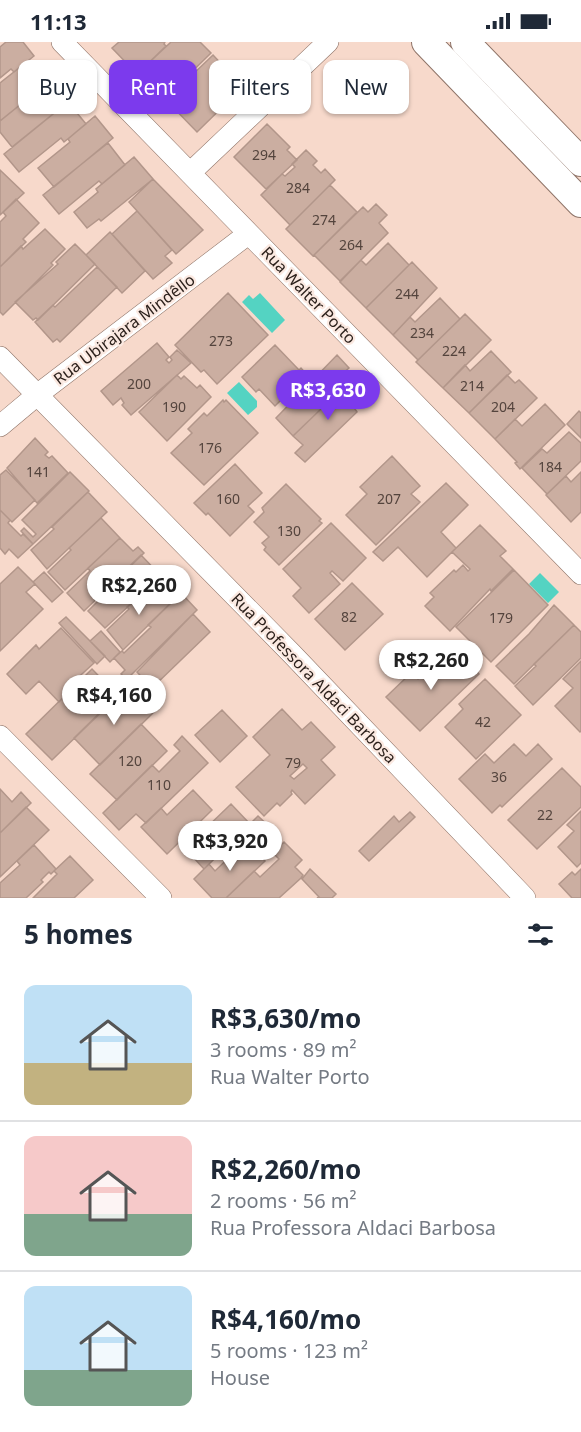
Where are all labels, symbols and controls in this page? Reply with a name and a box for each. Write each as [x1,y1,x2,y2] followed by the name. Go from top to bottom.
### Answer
[30,6,87,36] text: 11:13
[18,60,97,114] chip: Buy
[109,60,197,114] chip: Rent
[209,60,311,114] chip: Filters
[323,60,409,114] chip: New
[252,145,276,164] house number: 294
[286,178,310,197] house number: 284
[312,210,336,229] house number: 274
[339,235,363,254] house number: 264
[257,241,361,349] street label: Rua Walter Porto
[49,269,199,389] street label: Rua Ubirajara Mindêllo
[395,284,419,303] house number: 244
[410,323,434,342] house number: 234
[209,331,233,350] house number: 273
[442,341,466,360] house number: 224
[273,370,383,421] pin: R$3,630
[127,374,151,393] house number: 200
[290,376,366,403] text: R$3,630
[460,376,484,395] house number: 214
[162,397,186,416] house number: 190
[491,397,515,416] house number: 204
[198,438,222,457] house number: 176
[538,457,562,476] house number: 184
[26,462,50,481] house number: 141
[216,489,240,508] house number: 160
[377,489,401,508] house number: 207
[277,521,301,540] house number: 130
[84,565,194,616] pin: R$2,260
[101,571,177,598] text: R$2,260
[227,588,401,768] street label: Rua Professora Aldaci Barbosa
[341,607,357,626] house number: 82
[489,608,513,627] house number: 179
[376,640,486,691] pin: R$2,260
[393,646,469,673] text: R$2,260
[59,675,169,726] pin: R$4,160
[76,681,152,708] text: R$4,160
[475,712,491,731] house number: 42
[118,751,142,770] house number: 120
[285,753,301,772] house number: 79
[491,767,507,786] house number: 36
[147,775,171,794] house number: 110
[537,805,553,824] house number: 22
[175,821,285,872] pin: R$3,920
[192,827,268,854] text: R$3,920
[24,916,133,952] text: 5 homes
[524,918,557,951] icon: filters
[210,1000,361,1036] text: R$3,630/mo
[72,1009,144,1081] icon: home
[210,1036,357,1063] text: 3 rooms · 89 m²
[210,1063,370,1090] text: Rua Walter Porto
[210,1151,361,1187] text: R$2,260/mo
[72,1160,144,1232] icon: home
[210,1187,357,1214] text: 2 rooms · 56 m²
[210,1214,496,1241] text: Rua Professora Aldaci Barbosa
[210,1301,361,1337] text: R$4,160/mo
[72,1310,144,1382] icon: home
[210,1337,368,1364] text: 5 rooms · 123 m²
[210,1364,270,1391] text: House

